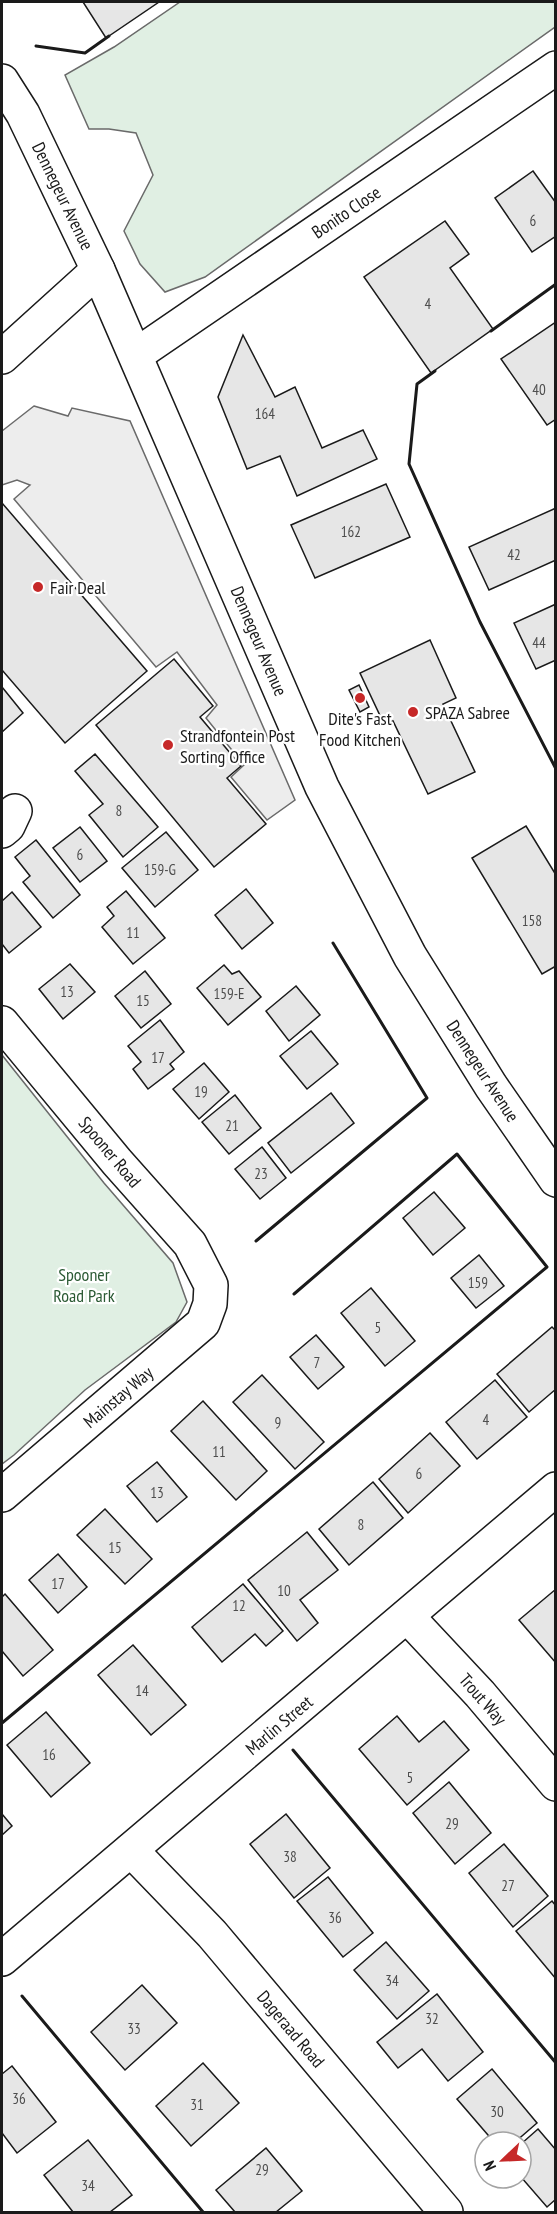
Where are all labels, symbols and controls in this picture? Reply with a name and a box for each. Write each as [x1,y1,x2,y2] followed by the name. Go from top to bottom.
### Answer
[27,138,99,254] street label: Dennegeur Avenue
[307,181,385,243] street label: Bonito Close
[530,211,537,230] house number: 6
[425,294,432,313] house number: 4
[532,380,546,399] house number: 40
[255,404,275,423] house number: 164
[341,522,361,541] house number: 162
[507,545,521,564] house number: 42
[50,576,106,599] place label: Fair Deal
[31,580,45,594] marker: Fair Deal
[226,583,292,699] street label: Dennegeur Avenue
[532,633,546,652] house number: 44
[353,691,367,705] marker: Dite's Fast Food Kitchen
[425,701,510,724] place label: SPAZA Sabree
[406,705,420,719] marker: SPAZA Sabree
[319,707,401,751] place label: Dite's Fast Food Kitchen
[180,724,295,768] place label: Strandfontein Post Sorting Office
[161,738,175,752] marker: Strandfontein Post Sorting Office
[116,801,122,820] house number: 8
[77,845,84,864] house number: 6
[144,860,176,879] house number: 159-G
[522,911,542,930] house number: 158
[126,923,140,942] house number: 11
[60,982,74,1001] house number: 13
[213,984,245,1003] house number: 159-E
[136,991,150,1010] house number: 15
[442,1016,524,1126] street label: Dennegeur Avenue
[151,1048,165,1067] house number: 17
[194,1082,208,1101] house number: 19
[74,1112,146,1192] street label: Spooner Road
[225,1116,239,1135] house number: 21
[254,1164,268,1183] house number: 23
[53,1263,115,1307] park label: Spooner Road Park
[468,1273,488,1292] house number: 159
[375,1318,381,1337] house number: 5
[314,1353,320,1372] house number: 7
[78,1361,158,1433] street label: Mainstay Way
[483,1410,490,1429] house number: 4
[275,1413,281,1432] house number: 9
[212,1442,226,1461] house number: 11
[416,1464,423,1483] house number: 6
[150,1483,164,1502] house number: 13
[358,1515,364,1534] house number: 8
[108,1538,122,1557] house number: 15
[51,1574,65,1593] house number: 17
[277,1581,291,1600] house number: 10
[232,1596,246,1615] house number: 12
[454,1668,512,1730] street label: Trout Way
[135,1681,149,1700] house number: 14
[241,1690,317,1760] street label: Marlin Street
[42,1745,56,1764] house number: 16
[407,1768,413,1787] house number: 5
[445,1814,459,1833] house number: 29
[283,1847,297,1866] house number: 38
[501,1876,515,1895] house number: 27
[328,1908,342,1927] house number: 36
[385,1971,399,1990] house number: 34
[252,1986,330,2072] street label: Dageraad Road
[425,2009,439,2028] house number: 32
[127,2019,141,2038] house number: 33
[12,2089,26,2108] house number: 36
[190,2095,204,2114] house number: 31
[490,2102,504,2121] house number: 30
[473,2130,533,2190] north arrow
[478,2158,500,2174] text: N
[255,2160,269,2179] house number: 29
[81,2176,95,2195] house number: 34

